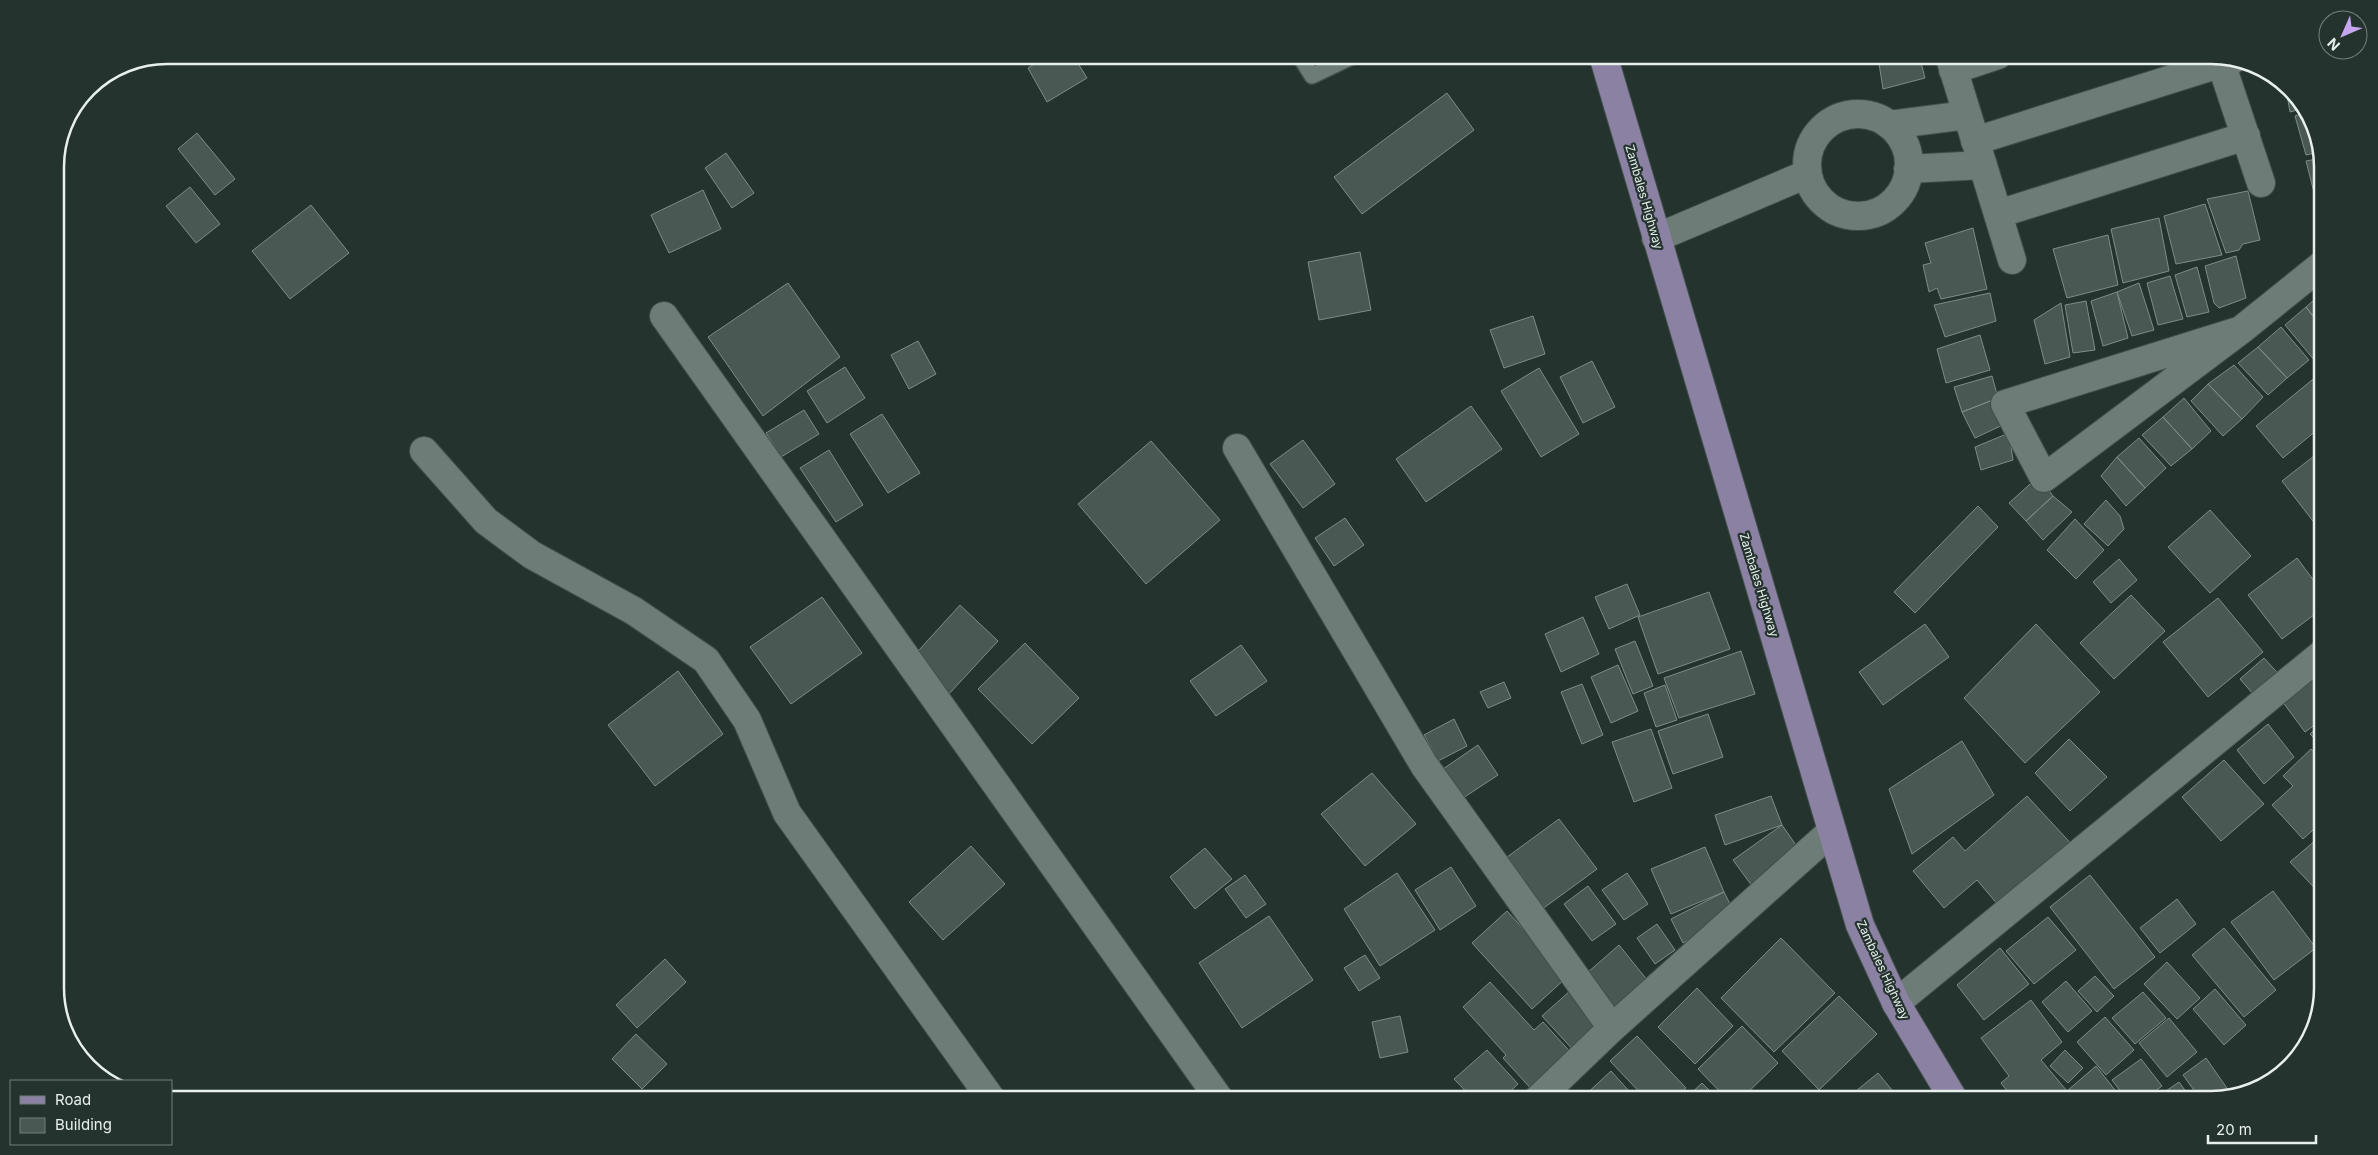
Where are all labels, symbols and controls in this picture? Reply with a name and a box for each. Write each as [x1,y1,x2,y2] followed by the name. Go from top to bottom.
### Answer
[2318,10,2368,60] north arrow
[2324,35,2343,54] text: N
[1622,143,1667,251] street label: Zambales Highway
[1737,531,1783,639] street label: Zambales Highway
[1854,918,1913,1022] street label: Zambales Highway
[10,1080,172,1145] legend
[55,1090,91,1109] text: Road
[2208,1112,2316,1144] scale bar
[55,1115,112,1134] text: Building
[2216,1120,2252,1139] text: 20 m

